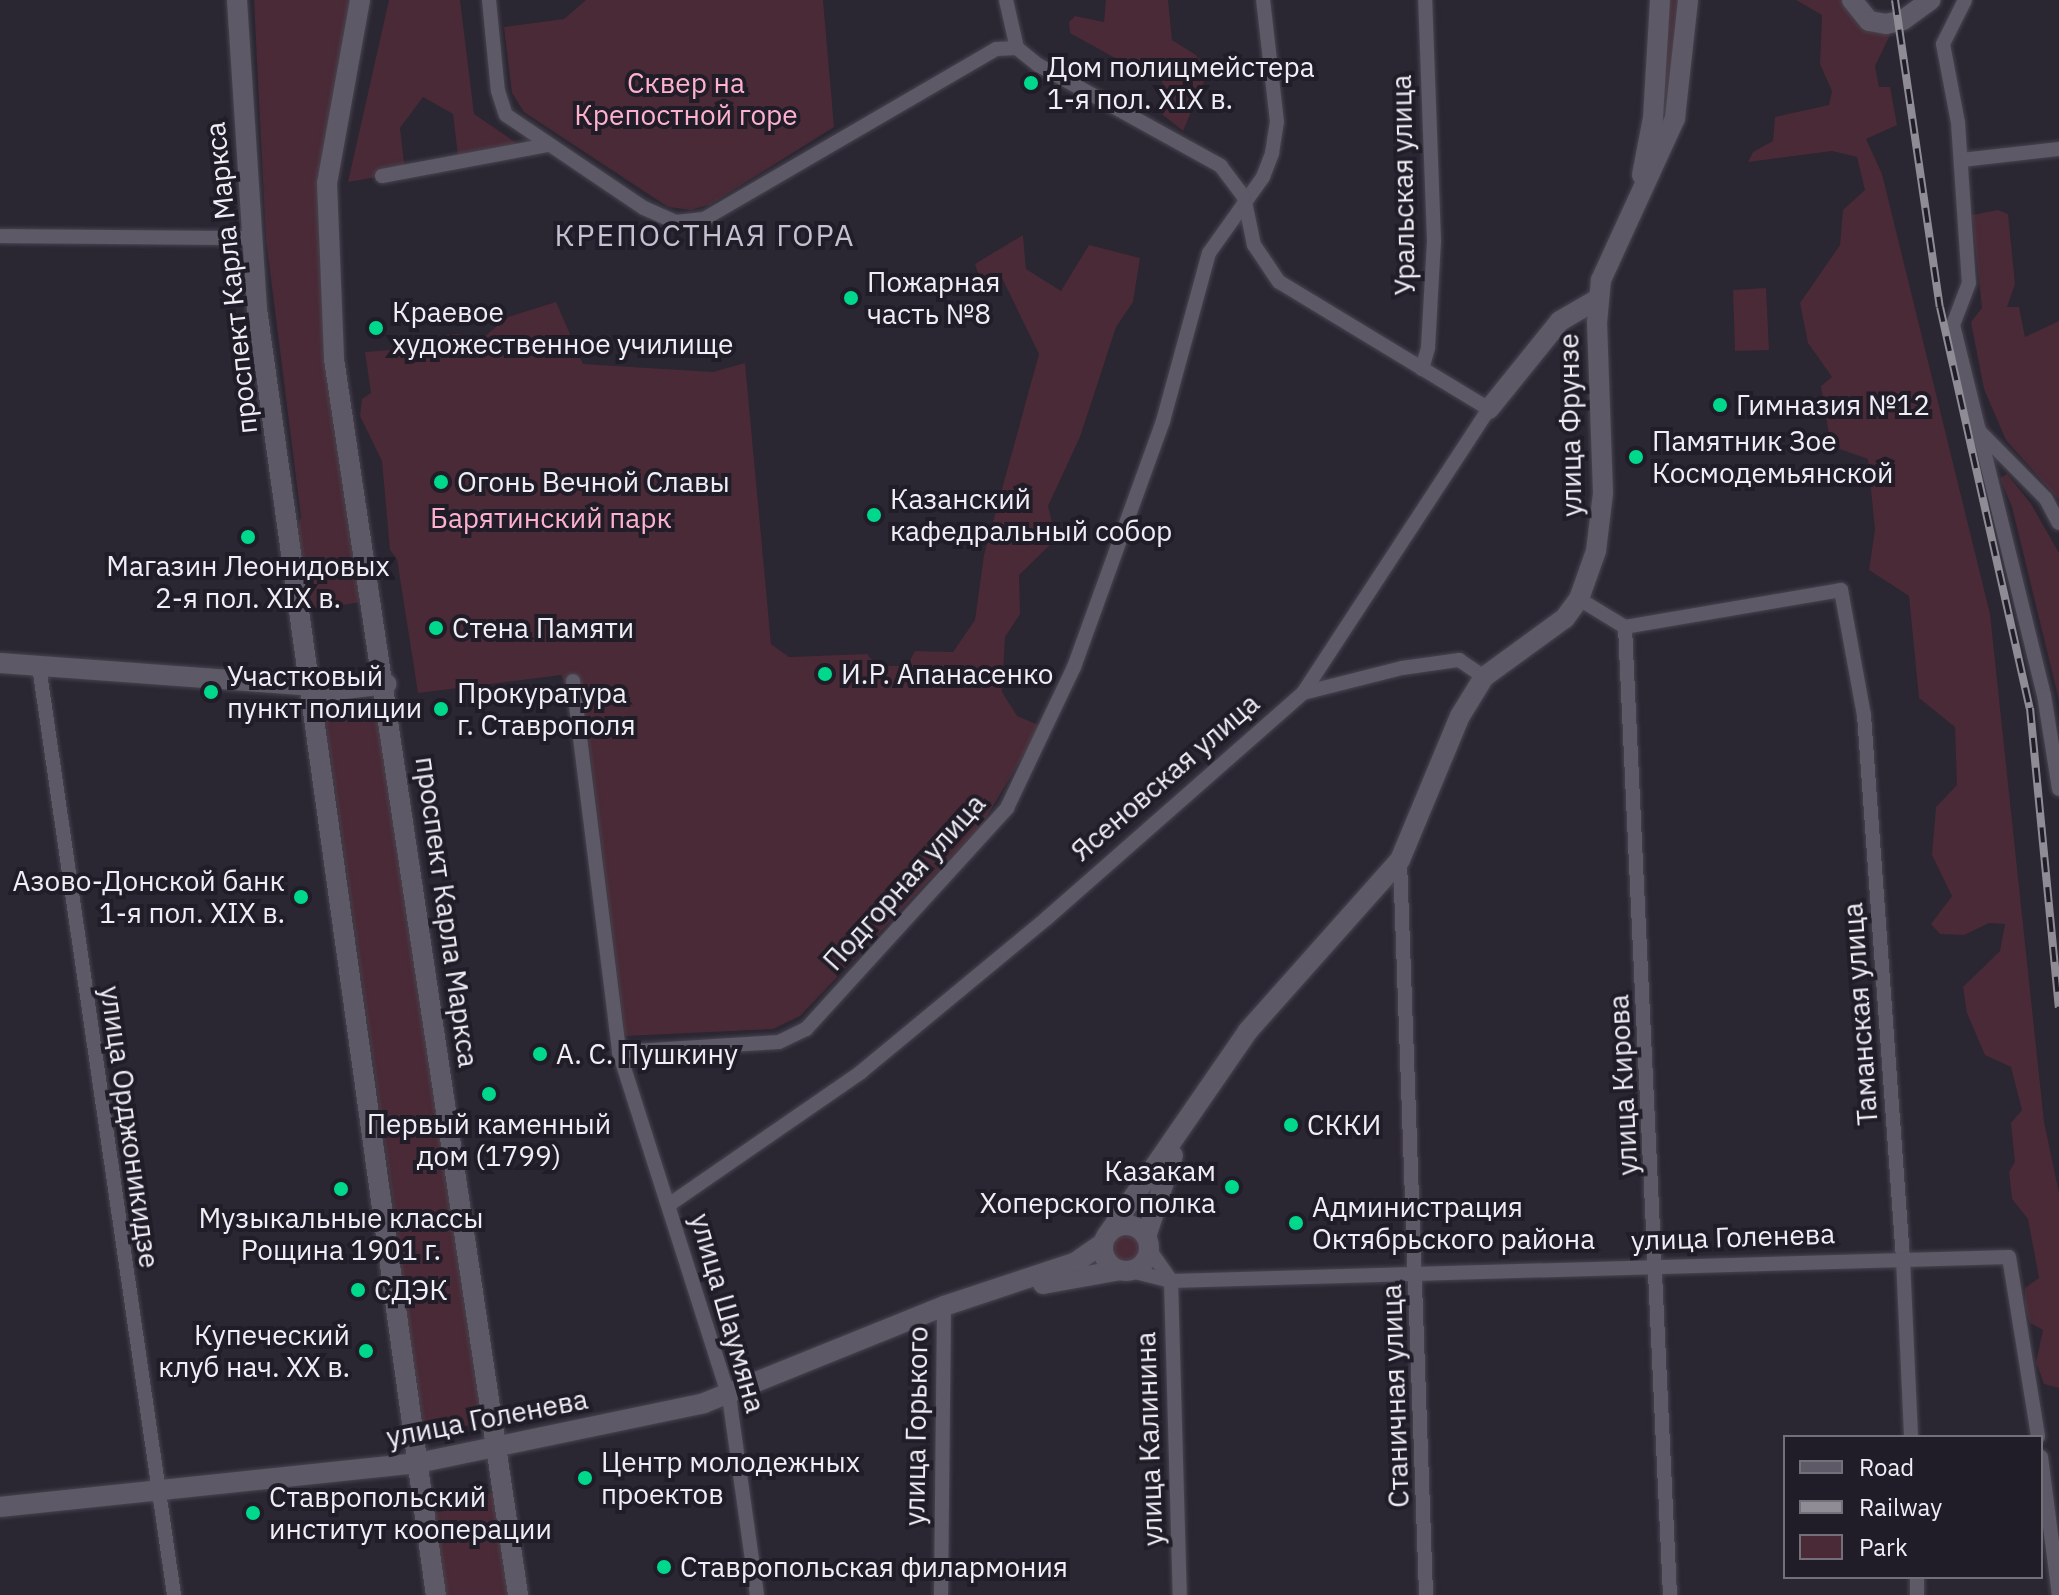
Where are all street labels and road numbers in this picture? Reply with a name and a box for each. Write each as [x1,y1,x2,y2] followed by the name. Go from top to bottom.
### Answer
[1384,74,1422,296] street label: Уральская улица
[198,120,264,436] street label: проспект Карла Маркса
[1552,333,1588,517] street label: улица Фрунзе
[1064,686,1266,868] street label: Ясеновская улица
[409,754,485,1070] street label: проспект Карла Маркса
[816,787,992,977] street label: Подгорная улица
[1835,901,1885,1127] street label: Таманская улица
[94,984,166,1270] street label: улица Орджоникидзе
[1601,994,1645,1176] street label: улица Кирова
[684,1210,772,1416] street label: улица Шаумяна
[1630,1217,1836,1257] street label: улица Голенева
[1374,1284,1416,1508] street label: Станичная улица
[897,1326,935,1526] street label: улица Горького
[1128,1331,1170,1547] street label: улица Калинина
[383,1382,591,1454] street label: улица Голенева

